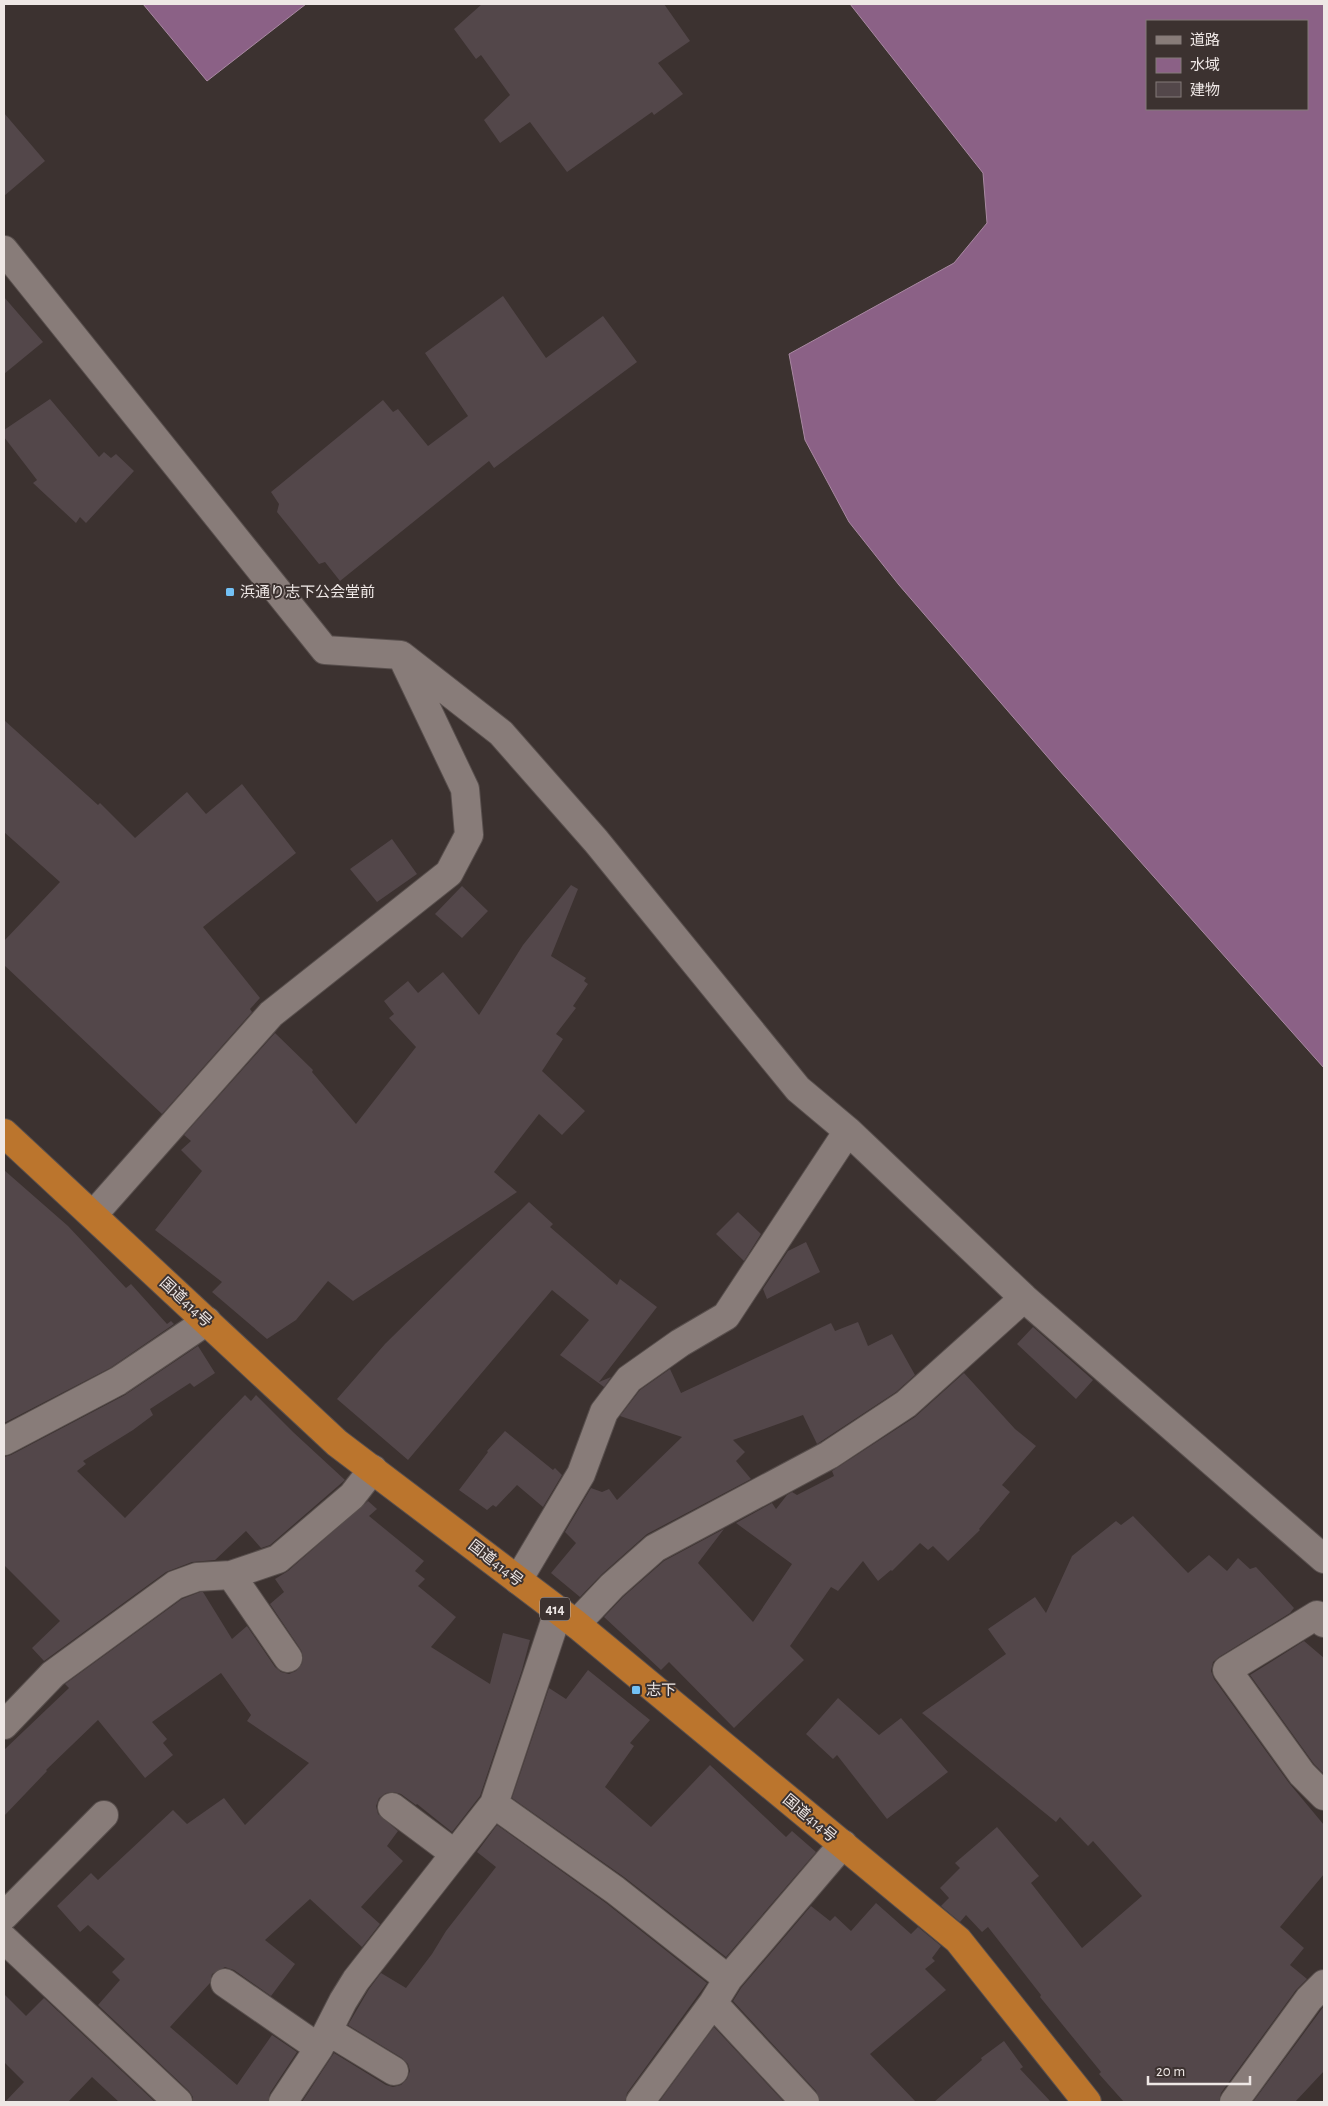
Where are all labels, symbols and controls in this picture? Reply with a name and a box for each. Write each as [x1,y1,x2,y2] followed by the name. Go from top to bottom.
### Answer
[1146,20,1308,110] legend
[1190,32,1220,48] text: 道路
[1190,57,1220,73] text: 水域
[1190,82,1220,98] text: 建物
[240,584,375,600] place label: 浜通り志下公会堂前
[224,586,236,598] marker: 浜通り志下公会堂前
[157,1274,215,1330] street label: 国道414号
[466,1537,526,1589] street label: 国道414号
[540,1598,570,1620] road number: 414
[646,1682,676,1698] place label: 志下
[630,1684,642,1696] marker: 志下
[780,1791,840,1845] street label: 国道414号
[1148,2054,1250,2086] scale bar
[1156,2064,1185,2079] text: 20 m

